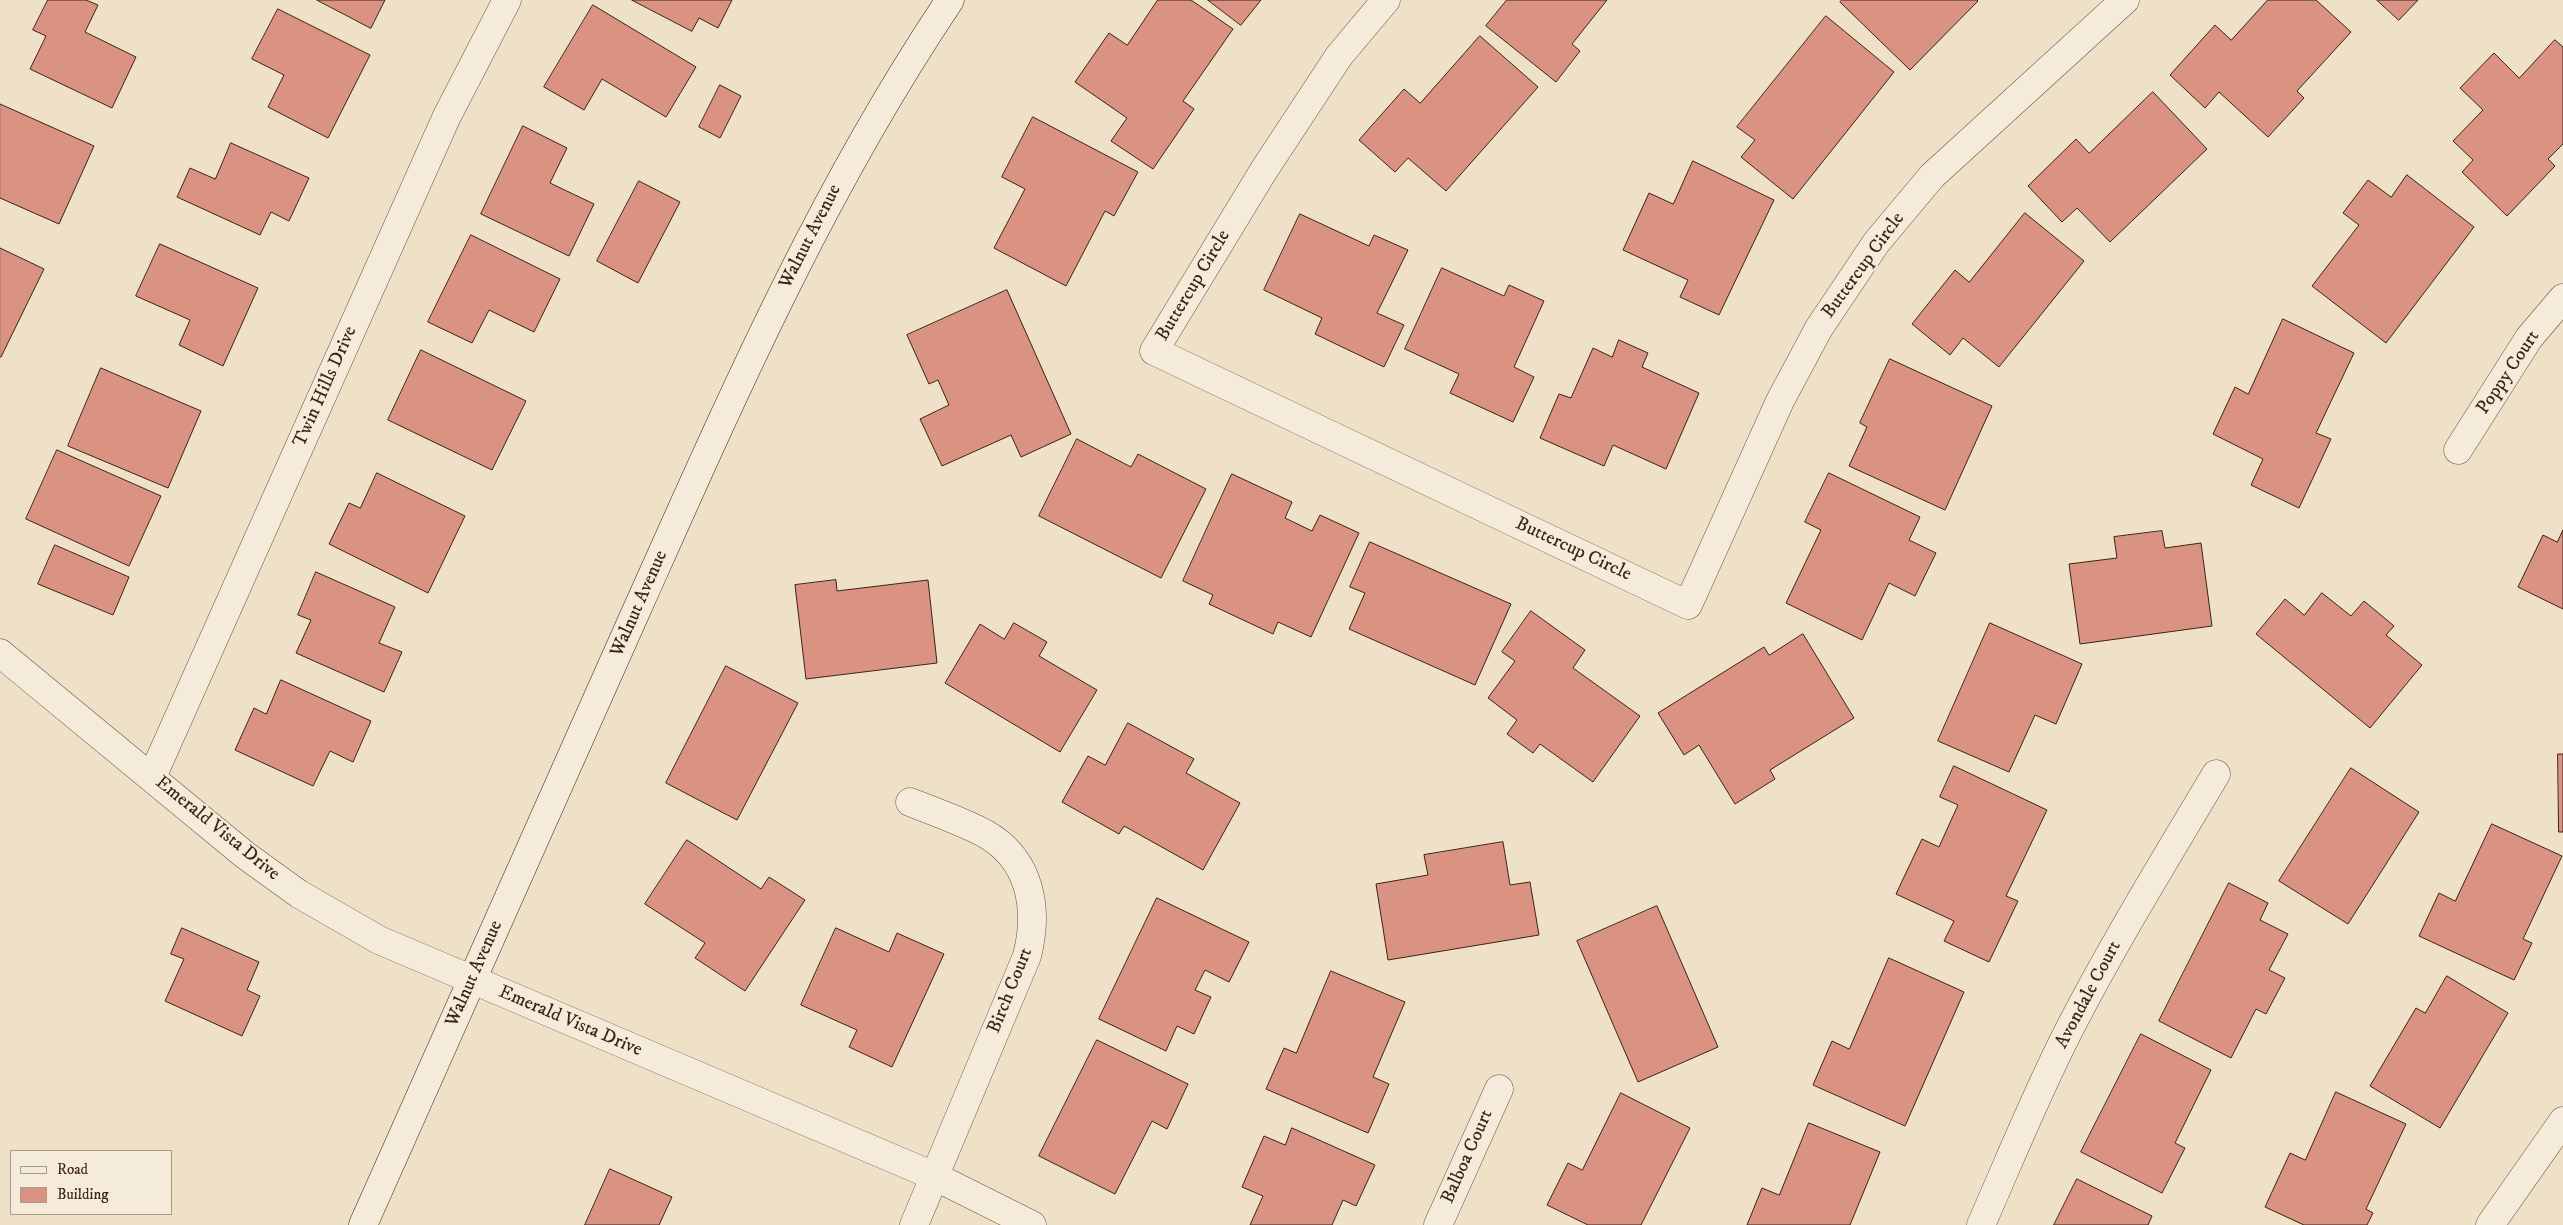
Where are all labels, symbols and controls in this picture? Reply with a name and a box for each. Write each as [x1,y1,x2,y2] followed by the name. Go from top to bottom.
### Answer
[775,181,847,293] street label: Walnut Avenue
[1818,209,1910,323] street label: Buttercup Circle
[1152,226,1236,346] street label: Buttercup Circle
[289,323,363,451] street label: Twin Hills Drive
[2473,327,2545,419] street label: Poppy Court
[1511,513,1635,587] street label: Buttercup Circle
[606,547,674,661] street label: Walnut Avenue
[150,772,284,886] street label: Emerald Vista Drive
[441,917,509,1031] street label: Walnut Avenue
[2051,937,2127,1053] street label: Avondale Court
[984,945,1038,1037] street label: Birch Court
[495,981,645,1063] street label: Emerald Vista Drive
[1437,1107,1499,1207] street label: Balboa Court
[10,1150,172,1215] legend
[57,1160,88,1179] text: Road
[57,1185,109,1204] text: Building

